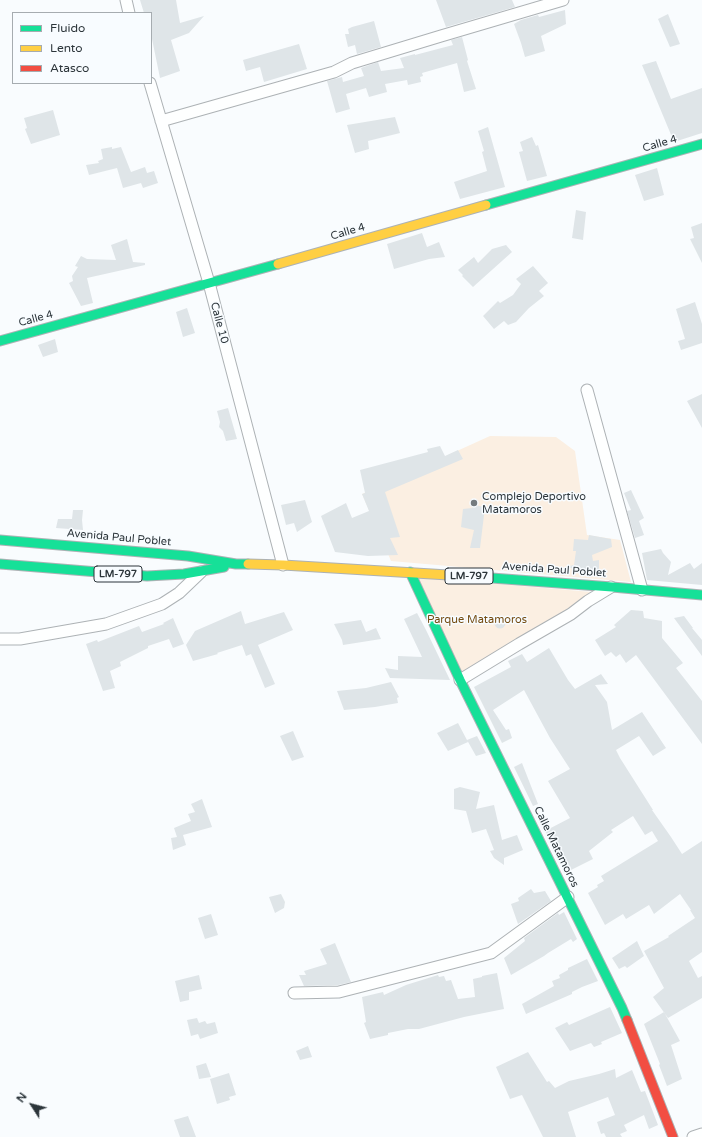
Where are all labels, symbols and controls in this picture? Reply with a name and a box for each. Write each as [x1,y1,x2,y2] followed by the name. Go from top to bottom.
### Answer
[12,12,152,84] legend
[50,21,85,35] text: Fluido
[50,41,83,55] text: Lento
[50,61,89,75] text: Atasco
[641,133,679,155] street label: Calle 4
[329,221,367,243] street label: Calle 4
[207,301,231,345] street label: Calle 10
[17,308,55,330] street label: Calle 4
[482,490,586,516] place label: Complejo Deportivo Matamoros
[469,498,479,508] marker: Complejo Deportivo Matamoros
[66,527,172,549] street label: Avenida Paul Poblet
[501,560,607,580] street label: Avenida Paul Poblet
[94,566,142,582] road number: LM-797
[445,568,493,584] road number: LM-797
[427,613,527,627] park label: Parque Matamoros
[531,804,581,890] street label: Calle Matamoros
[12,1085,52,1125] north arrow
[14,1090,30,1105] text: N

